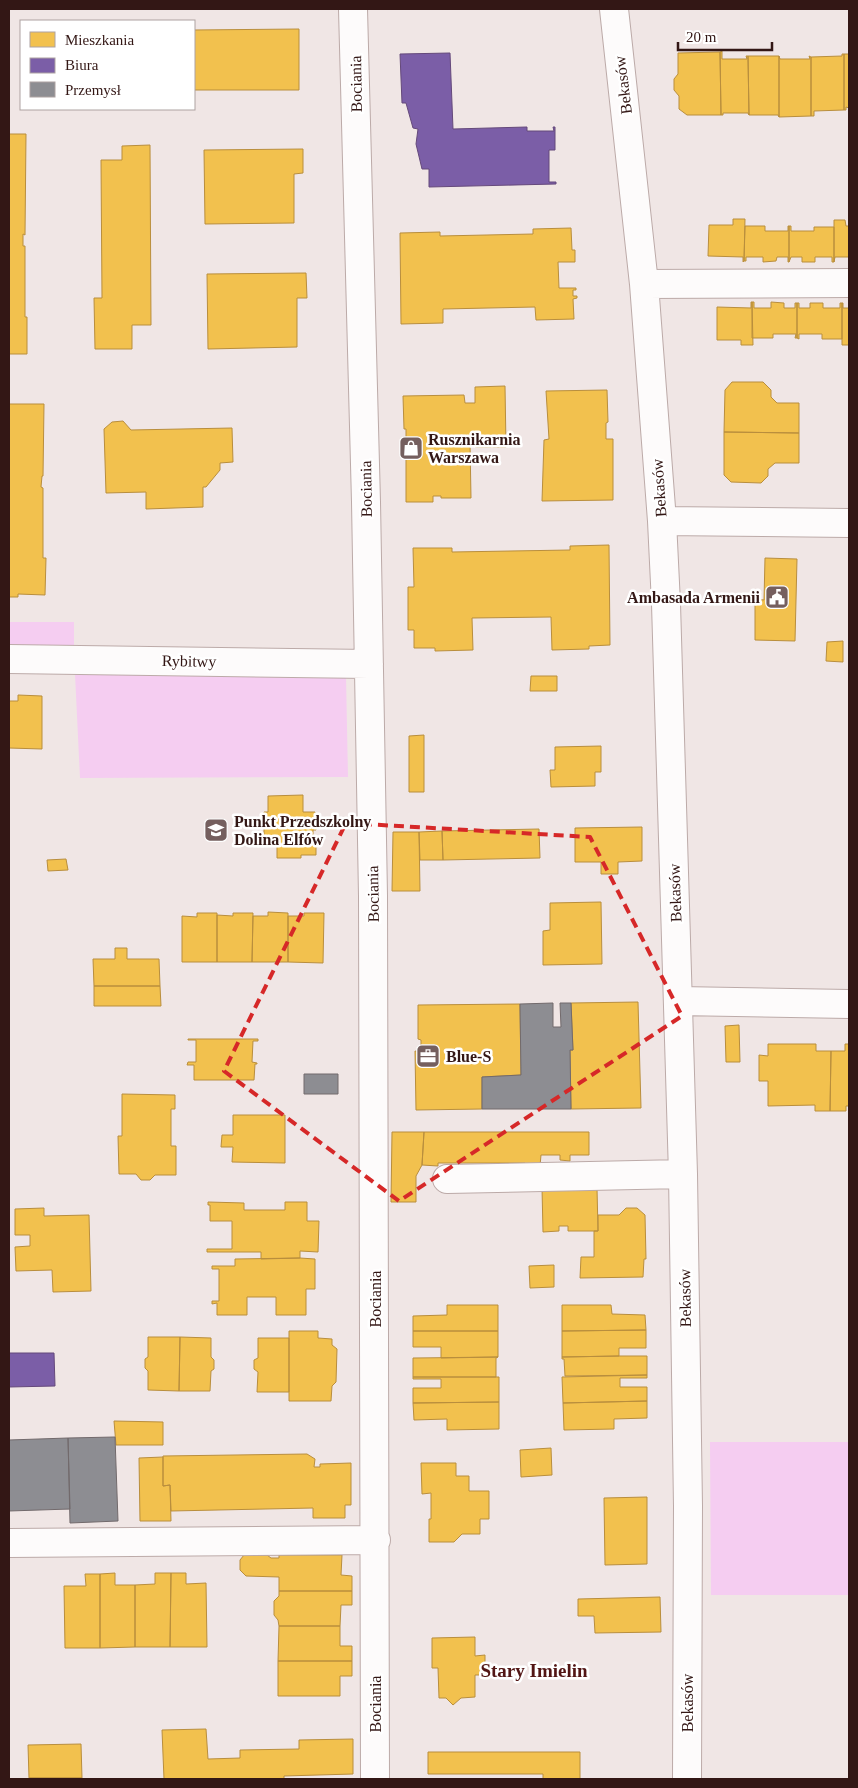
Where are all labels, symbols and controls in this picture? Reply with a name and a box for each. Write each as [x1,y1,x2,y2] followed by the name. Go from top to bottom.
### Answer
[20,20,195,110] legend
[678,20,772,52] scale bar
[686,29,717,45] text: 20 m
[65,32,134,48] text: Mieszkania
[611,54,635,115] street label: Bekasów
[347,55,365,113] street label: Bociania
[65,57,99,73] text: Biura
[65,82,122,98] text: Przemysł
[428,431,520,466] place label: Rusznikarnia Warszawa
[398,435,424,461] shop icon: Rusznikarnia Warszawa
[648,458,670,518] street label: Bekasów
[357,460,375,518] street label: Bociania
[764,584,790,610] public building icon: Ambasada Armenii
[627,589,761,606] place label: Ambasada Armenii
[162,652,216,671] street label: Rybitwy
[234,813,371,848] place label: Punkt Przedszkolny Dolina Elfów
[203,817,229,843] school or university icon: Punkt Przedszkolny Dolina Elfów
[665,863,685,923] street label: Bekasów
[364,865,382,923] street label: Bociania
[415,1043,441,1069] office icon: Blue-S
[446,1048,491,1065] place label: Blue-S
[676,1268,694,1327] street label: Bekasów
[367,1271,384,1327] street label: Bociania
[480,1660,588,1681] district label: Stary Imielin
[679,1673,696,1732] street label: Bekasów
[367,1676,384,1732] street label: Bociania

